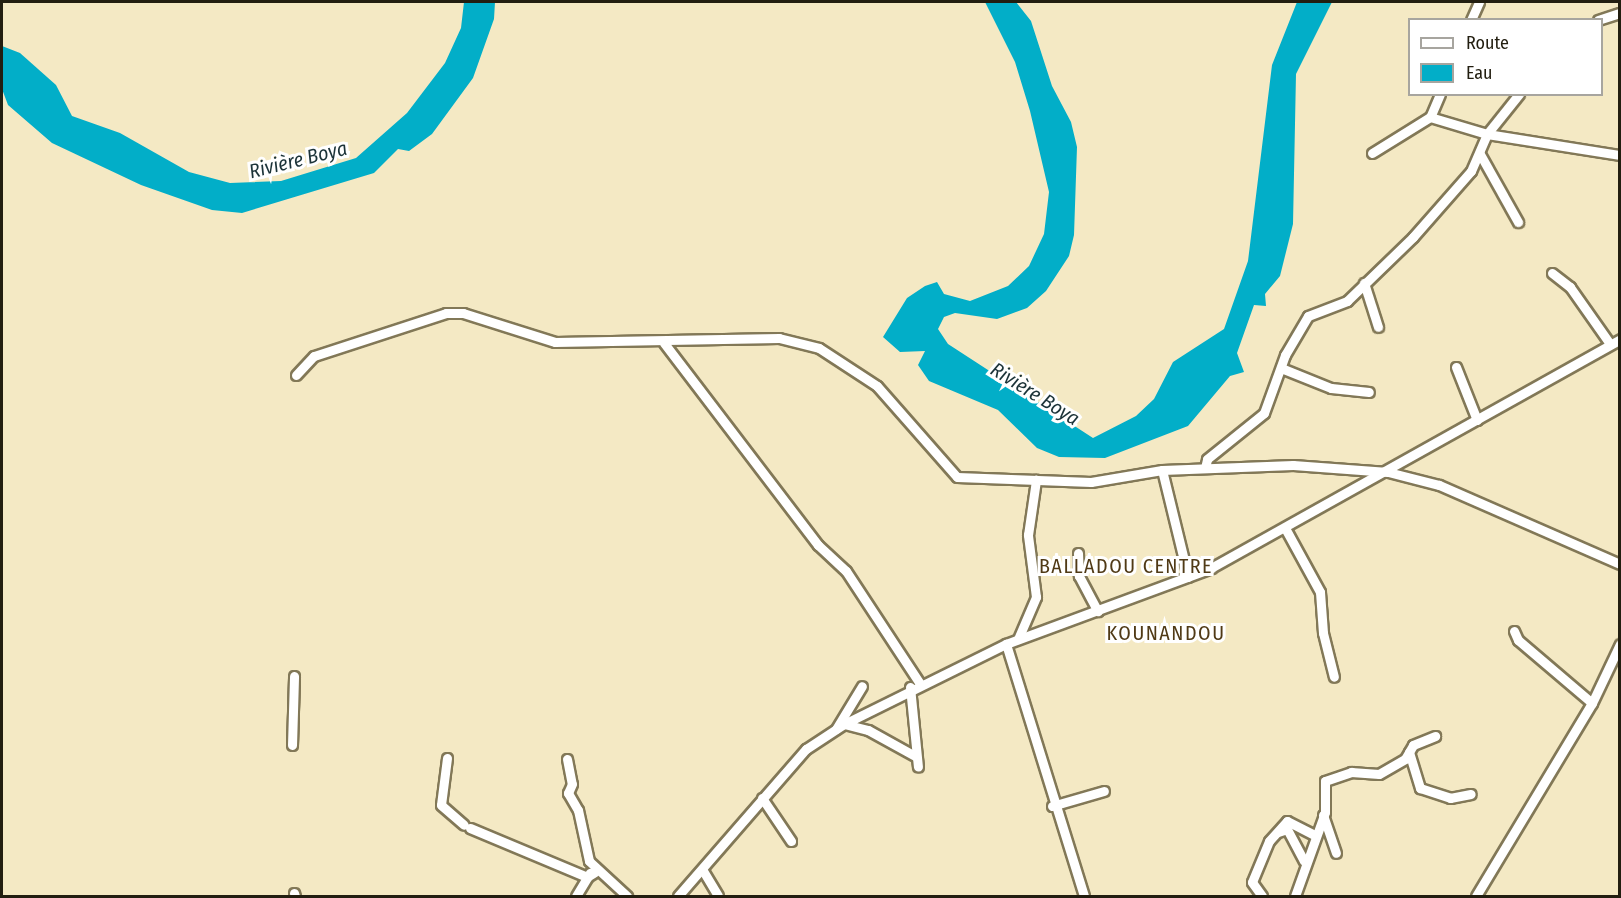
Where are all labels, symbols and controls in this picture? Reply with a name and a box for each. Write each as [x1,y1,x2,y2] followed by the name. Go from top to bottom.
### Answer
[1408,18,1603,96] legend
[1466,32,1509,54] text: Route
[1466,62,1492,84] text: Eau
[246,136,350,184] water label: Rivière Boya
[986,357,1084,431] water label: Rivière Boya
[1039,554,1213,578] district label: BALLADOU CENTRE
[1107,621,1225,645] district label: KOUNANDOU

